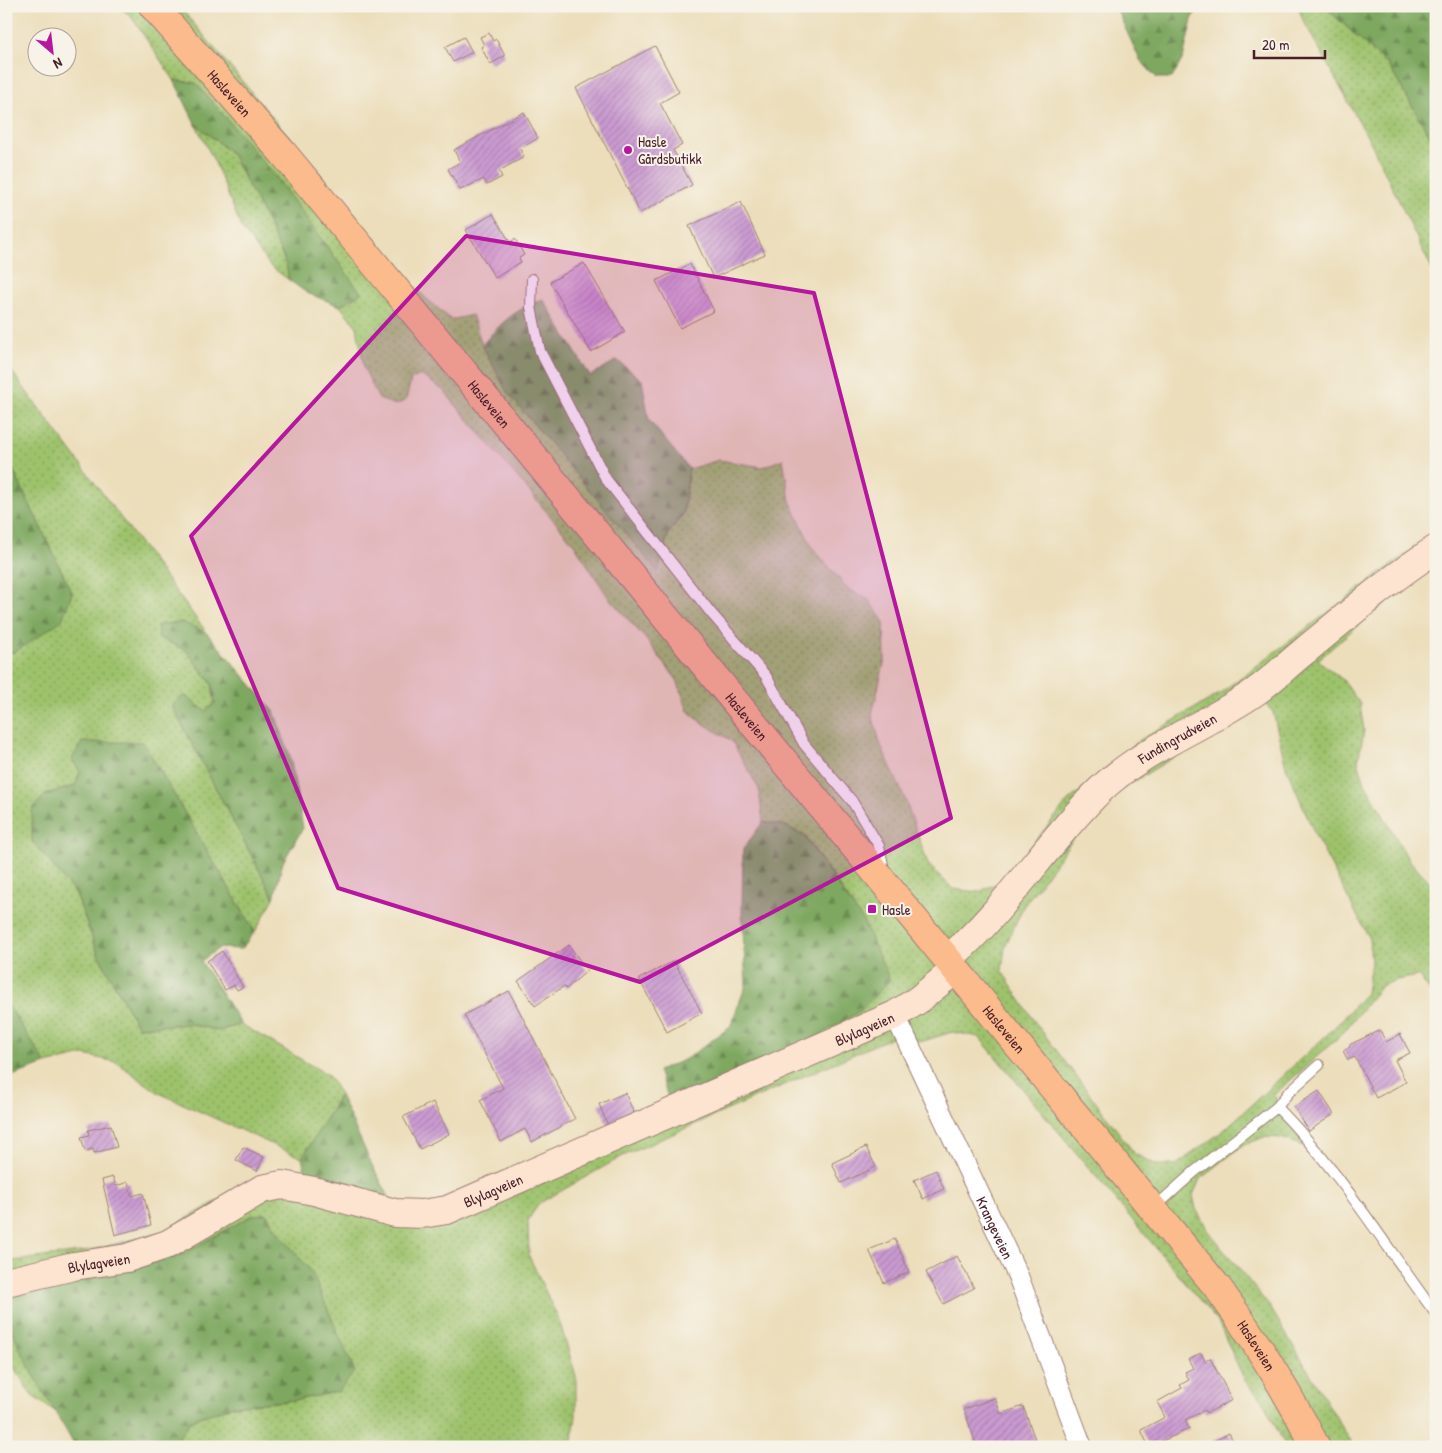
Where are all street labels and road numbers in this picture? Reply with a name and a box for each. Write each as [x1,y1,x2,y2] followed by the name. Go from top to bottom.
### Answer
[203,65,257,121] street label: Hasleveien
[463,375,516,432] street label: Hasleveien
[721,688,773,745] street label: Hasleveien
[1133,707,1220,769] street label: Fundingrudveien
[978,1000,1031,1058] street label: Hasleveien
[831,1006,897,1051] street label: Blylagveien
[460,1168,526,1212] street label: Blylagveien
[971,1193,1019,1263] street label: Krangeveien
[66,1247,132,1278] street label: Blylagveien
[1233,1316,1281,1375] street label: Hasleveien

